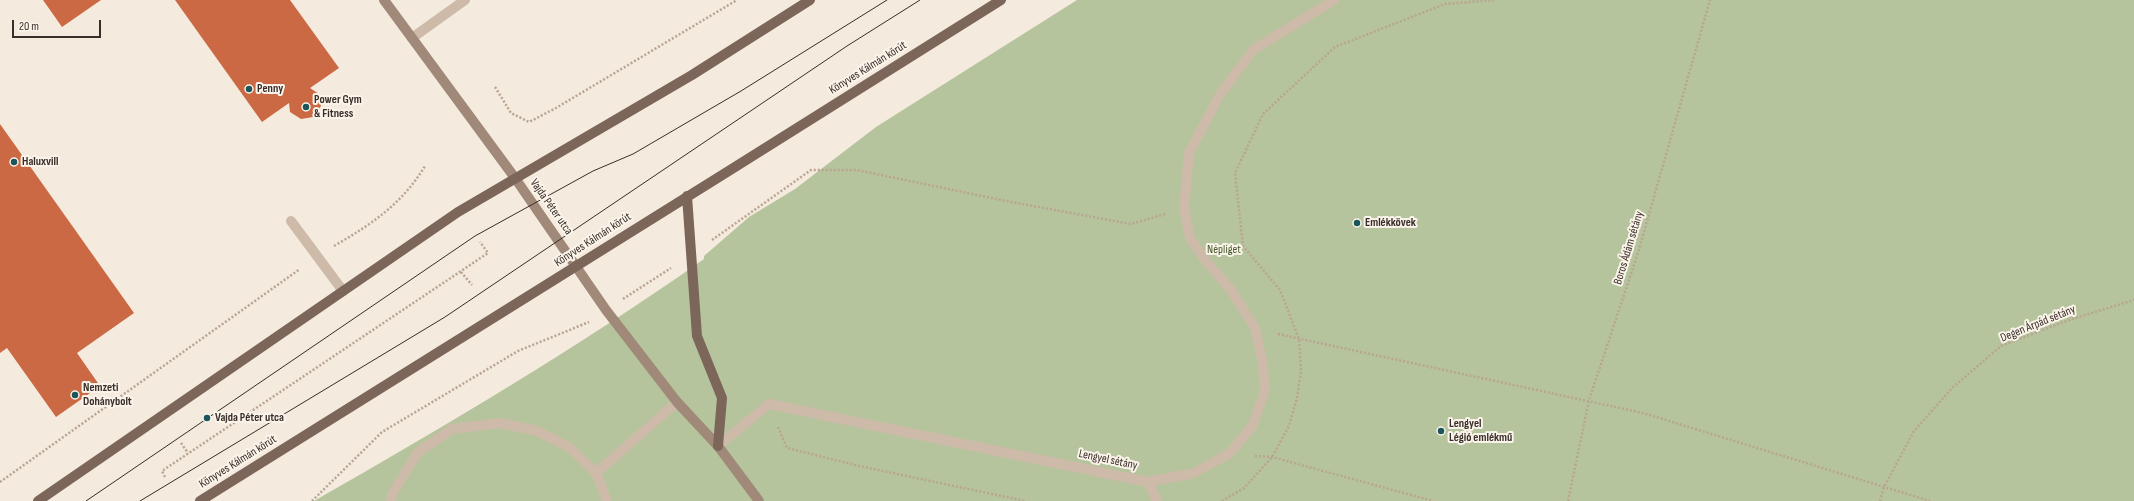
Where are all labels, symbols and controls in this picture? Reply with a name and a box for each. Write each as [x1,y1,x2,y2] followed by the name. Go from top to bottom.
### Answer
[14,12,103,38] scale bar
[19,19,39,34] text: 20 m
[827,38,909,98] street label: Könyves Kálmán körút
[257,82,283,96] place label: Penny
[244,84,254,94] marker: Penny
[314,93,362,121] place label: Power Gym & Fitness
[301,102,311,112] marker: Power Gym & Fitness
[22,155,58,169] place label: Haluxvill
[9,157,19,167] marker: Haluxvill
[527,176,575,238] street label: Vajda Péter utca
[552,210,634,270] street label: Könyves Kálmán körút
[1611,210,1647,286] street label: Boros Ádám sétány
[1365,216,1416,230] place label: Emlékkövek
[1352,218,1362,228] marker: Emlékkövek
[1207,243,1241,257] park label: Népliget
[1998,302,2078,346] street label: Degen Árpád sétány
[83,381,132,409] place label: Nemzeti Dohánybolt
[70,390,80,400] marker: Nemzeti Dohánybolt
[215,411,284,425] place label: Vajda Péter utca
[202,413,212,423] marker: Vajda Péter utca
[1449,417,1512,445] place label: Lengyel Légió emlékmű
[1436,426,1446,436] marker: Lengyel Légió emlékmű
[197,432,279,492] street label: Könyves Kálmán körút
[1077,447,1139,473] street label: Lengyel sétány

